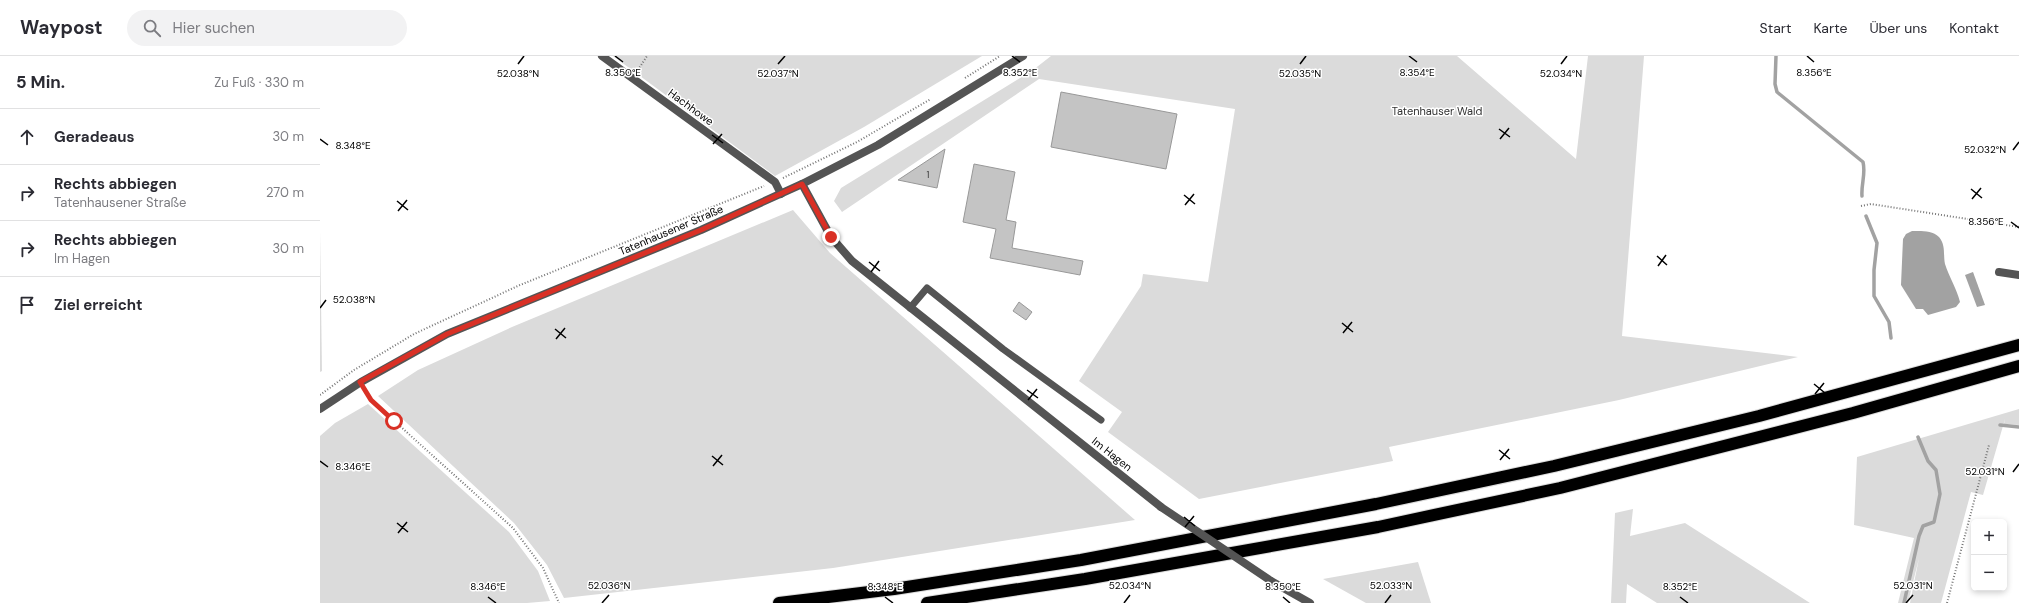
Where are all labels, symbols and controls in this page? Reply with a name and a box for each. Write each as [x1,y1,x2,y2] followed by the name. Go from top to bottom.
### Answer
[127,10,407,46] search box
[20,15,103,40] text: Waypost
[141,17,163,39] icon: search
[173,18,255,38] text: Hier suchen
[1760,19,1791,37] text: Start
[1813,19,1847,37] text: Karte
[1869,19,1927,37] text: Über uns
[1949,19,1999,37] text: Kontakt
[605,66,641,79] text: 8.350°E
[1003,66,1038,79] text: 8.352°E
[1399,66,1435,79] text: 8.354°E
[1796,66,1832,79] text: 8.356°E
[497,67,539,80] text: 52.038°N
[757,67,799,80] text: 52.037°N
[1279,67,1321,80] text: 52.035°N
[1540,67,1582,80] text: 52.034°N
[16,71,65,93] text: 5 Min.
[214,74,304,91] text: Zu Fuß · 330 m
[665,86,717,128] street label: Hachhowe
[1392,104,1482,118] park label: Tatenhauser Wald
[16,126,38,148] icon: ahead
[54,127,135,147] text: Geradeaus
[272,128,304,145] text: 30 m
[335,139,371,152] text: 8.348°E
[1964,143,2006,156] text: 52.032°N
[927,169,930,181] house number: 1
[54,174,177,194] text: Rechts abbiegen
[16,182,38,204] icon: right
[266,184,304,201] text: 270 m
[54,194,186,211] text: Tatenhausener Straße
[617,202,725,258] street label: Tatenhausener Straße
[1968,215,2004,228] text: 8.356°E
[822,228,840,246] route end
[54,230,177,250] text: Rechts abbiegen
[16,238,38,260] icon: right
[272,240,304,257] text: 30 m
[54,250,110,267] text: Im Hagen
[333,293,375,306] text: 52.038°N
[16,294,38,316] icon: arrive
[54,295,143,315] text: Ziel erreicht
[385,412,403,430] route start
[1089,434,1135,474] street label: Im Hagen
[335,460,371,473] text: 8.346°E
[1965,465,2005,478] text: 52.031°N
[1971,519,2007,591] map controls
[1971,519,2007,555] button: +
[1971,555,2007,591] button: −
[588,579,630,592] text: 52.036°N
[1109,579,1151,592] text: 52.034°N
[1370,579,1412,592] text: 52.033°N
[1893,579,1933,592] text: 52.031°N
[470,580,506,593] text: 8.346°E
[867,580,903,593] text: 8.348°E
[1265,580,1301,593] text: 8.350°E
[1663,580,1698,593] text: 8.352°E

